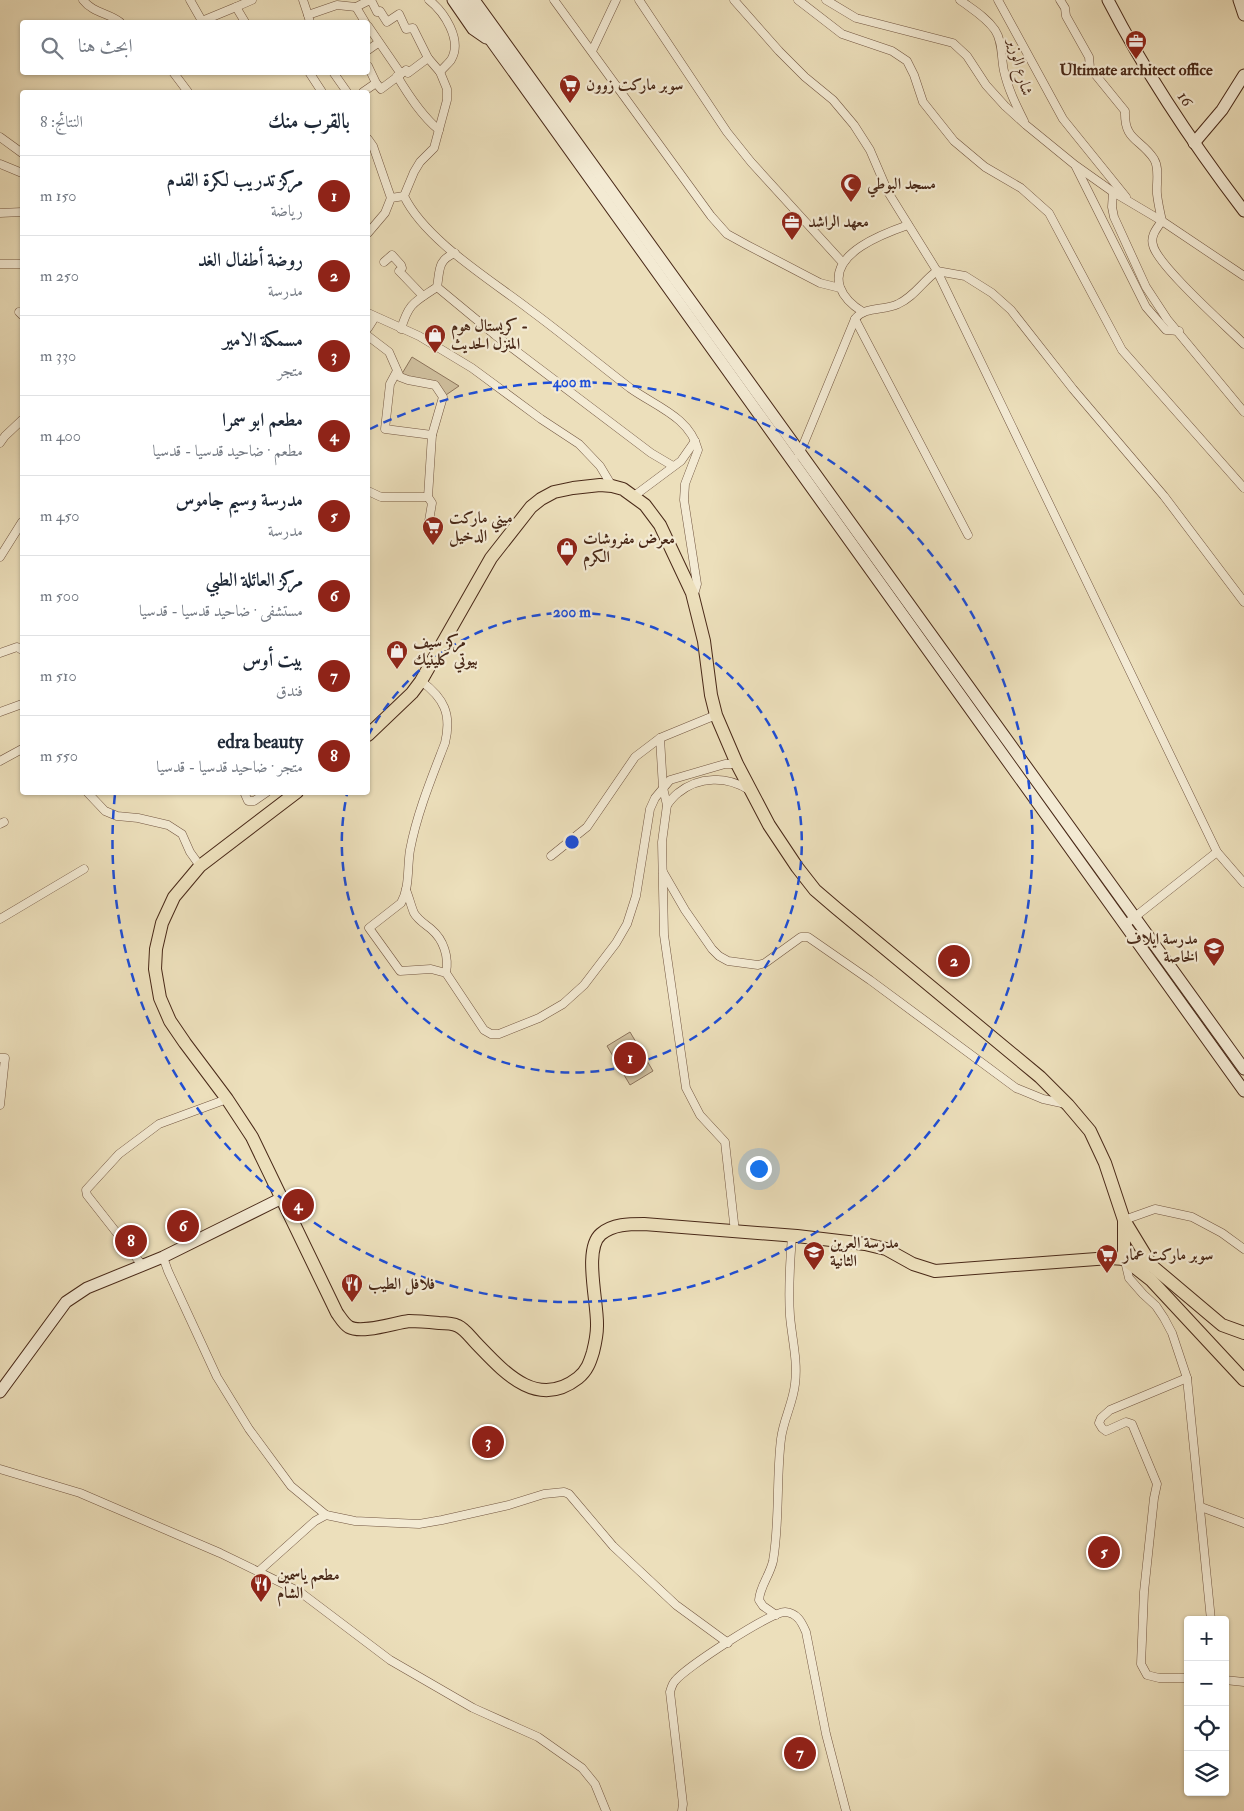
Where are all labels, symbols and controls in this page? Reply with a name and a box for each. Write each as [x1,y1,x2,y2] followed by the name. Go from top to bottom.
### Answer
[20,20,370,75] search box
[1124,29,1148,60] office icon: Ultimate architect office
[38,34,66,62] icon: search
[78,34,133,58] text: ابحث هنا
[999,34,1037,98] street label: شارع الوزير
[1059,60,1213,80] place label: Ultimate architect office
[558,73,582,104] supermarket icon: سوبر ماركت زوون
[586,75,683,95] place label: سوبر ماركت زوون
[1173,88,1198,111] street label: 16
[268,108,350,135] text: بالقرب منك
[40,112,83,132] text: النتائج: 8
[166,168,303,192] text: مركز تدريب لكرة القدم
[839,172,863,203] mosque icon: مسجد البوطي
[867,174,936,198] place label: مسجد البوطي
[40,186,77,206] text: 150 m
[331,186,337,206] text: 1
[271,201,303,221] text: رياضة
[780,210,804,241] office icon: معهد الراشد
[808,212,869,232] place label: معهد الراشد
[198,248,303,272] text: روضة أطفال الغد
[40,266,79,286] text: 250 m
[330,266,338,286] text: 2
[268,281,303,301] text: مدرسة
[451,316,528,354] place label: كريستال هوم - المنزل الحديث
[423,323,447,354] shop icon: كريستال هوم - المنزل الحديث
[223,328,303,352] text: مسمكة الامير
[40,346,76,366] text: 330 m
[331,346,337,366] text: 3
[278,361,303,381] text: متجر
[552,373,591,392] text: 400 m
[222,408,303,432] text: مطعم ابو سمرا
[40,426,81,446] text: 400 m
[330,426,338,446] text: 4
[152,441,303,461] text: مطعم · ضاحيد قدسيا - قدسيا
[175,488,303,512] text: مدرسة وسيم جاموس
[40,506,80,526] text: 450 m
[330,506,338,526] text: 5
[449,508,513,547] place label: ميني ماركت الدخيل
[421,515,445,546] supermarket icon: ميني ماركت الدخيل
[268,521,303,541] text: مدرسة
[583,529,675,571] place label: معرض مفروشات الكرم
[555,536,579,567] shop icon: معرض مفروشات الكرم
[206,568,303,592] text: مركز العائلة الطبي
[40,586,79,606] text: 500 m
[330,586,338,606] text: 6
[139,601,303,621] text: مستشفى · ضاحيد قدسيا - قدسيا
[553,603,591,622] text: 200 m
[413,632,478,673] place label: مركز سيف بيوتي كلينيك
[385,639,409,670] shop icon: مركز سيف بيوتي كلينيك
[242,648,303,672] text: بيت أوس
[40,666,77,686] text: 510 m
[330,666,338,686] text: 7
[276,681,303,701] text: فندق
[217,730,303,754] text: edra beauty
[40,746,78,766] text: 550 m
[330,746,338,766] text: 8
[156,757,303,777] text: متجر · ضاحيد قدسيا - قدسيا
[563,833,581,851] centre of rings
[1126,929,1198,967] place label: مدرسة ايلاف الخاصة
[1202,936,1226,967] school or university icon: مدرسة ايلاف الخاصة
[938,942,970,980] pin: 2
[614,1039,646,1077] pin: 1
[746,1156,772,1182] your location
[282,1186,314,1224] pin: 4
[167,1207,199,1245] pin: 6
[115,1222,147,1260] pin: 8
[830,1233,899,1271] place label: مدرسة العرين الثانية
[802,1240,826,1271] school or university icon: مدرسة العرين الثانية
[1095,1243,1119,1274] supermarket icon: سوبر ماركت عمار
[1121,1245,1213,1265] place label: سوبر ماركت عمار
[340,1272,364,1303] restaurant icon: فلافل الطيب
[368,1274,435,1295] place label: فلافل الطيب
[472,1423,504,1461] pin: 3
[1088,1533,1120,1571] pin: 5
[277,1565,340,1607] place label: مطعم ياسمين الشام
[249,1572,273,1603] restaurant icon: مطعم ياسمين الشام
[1184,1616,1229,1796] map controls
[1184,1616,1229,1661] button: +
[1184,1661,1229,1706] button: −
[1184,1706,1229,1751] button: locate
[784,1734,816,1772] pin: 7
[1184,1751,1229,1796] button: layers

